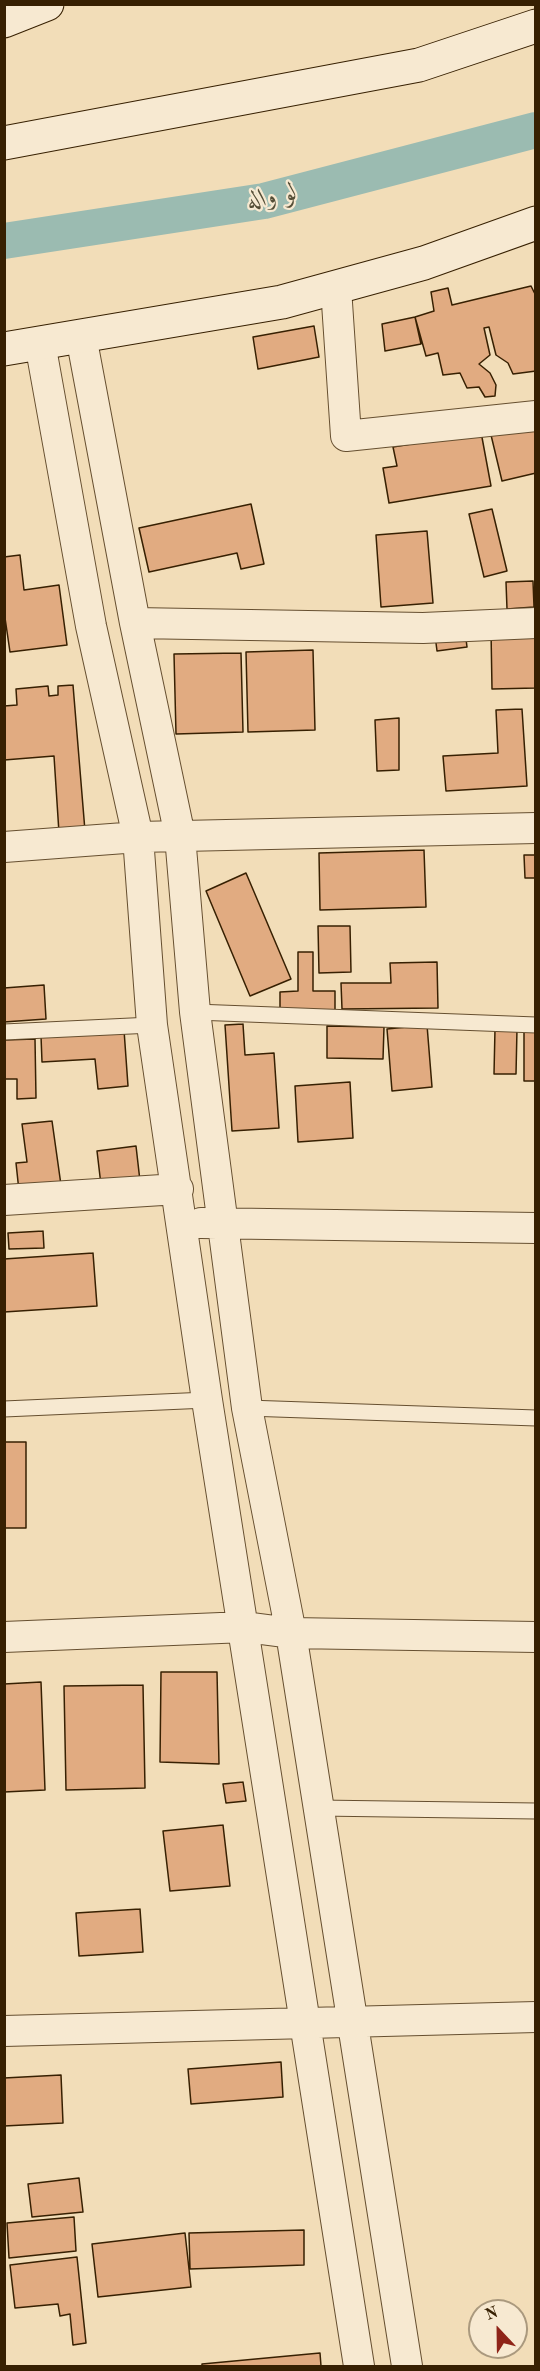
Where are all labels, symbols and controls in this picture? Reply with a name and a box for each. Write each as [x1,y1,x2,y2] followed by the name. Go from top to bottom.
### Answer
[244,176,300,218] water label: لو واله
[468,2299,528,2359] north arrow
[483,2304,501,2324] text: N

